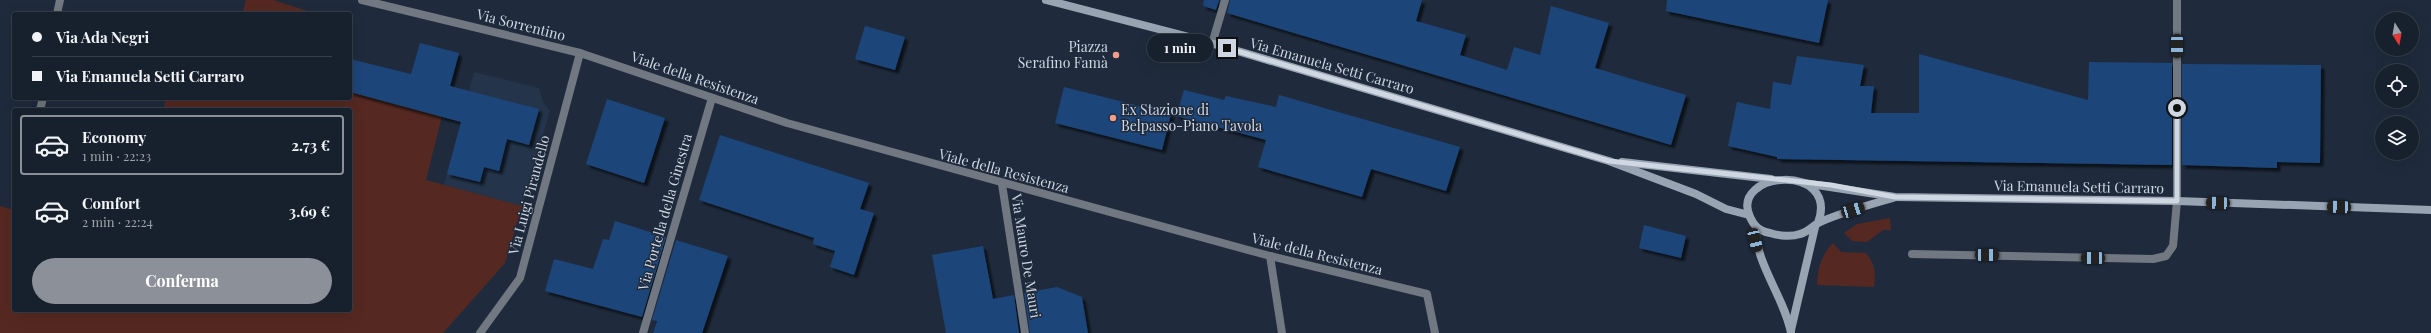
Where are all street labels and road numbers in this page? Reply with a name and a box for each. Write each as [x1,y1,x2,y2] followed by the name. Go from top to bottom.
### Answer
[474,4,568,45] street label: Via Sorrentino
[1247,33,1417,98] street label: Via Emanuela Setti Carraro
[628,46,762,108] street label: Viale della Resistenza
[633,131,696,294] street label: Via Portella della Ginestra
[503,133,554,258] street label: Via Luigi Pirandello
[936,144,1071,197] street label: Viale della Resistenza
[1993,176,2164,197] street label: Via Emanuela Setti Carraro
[1007,192,1046,319] street label: Via Mauro De Mauri
[1249,228,1385,279] street label: Viale della Resistenza

